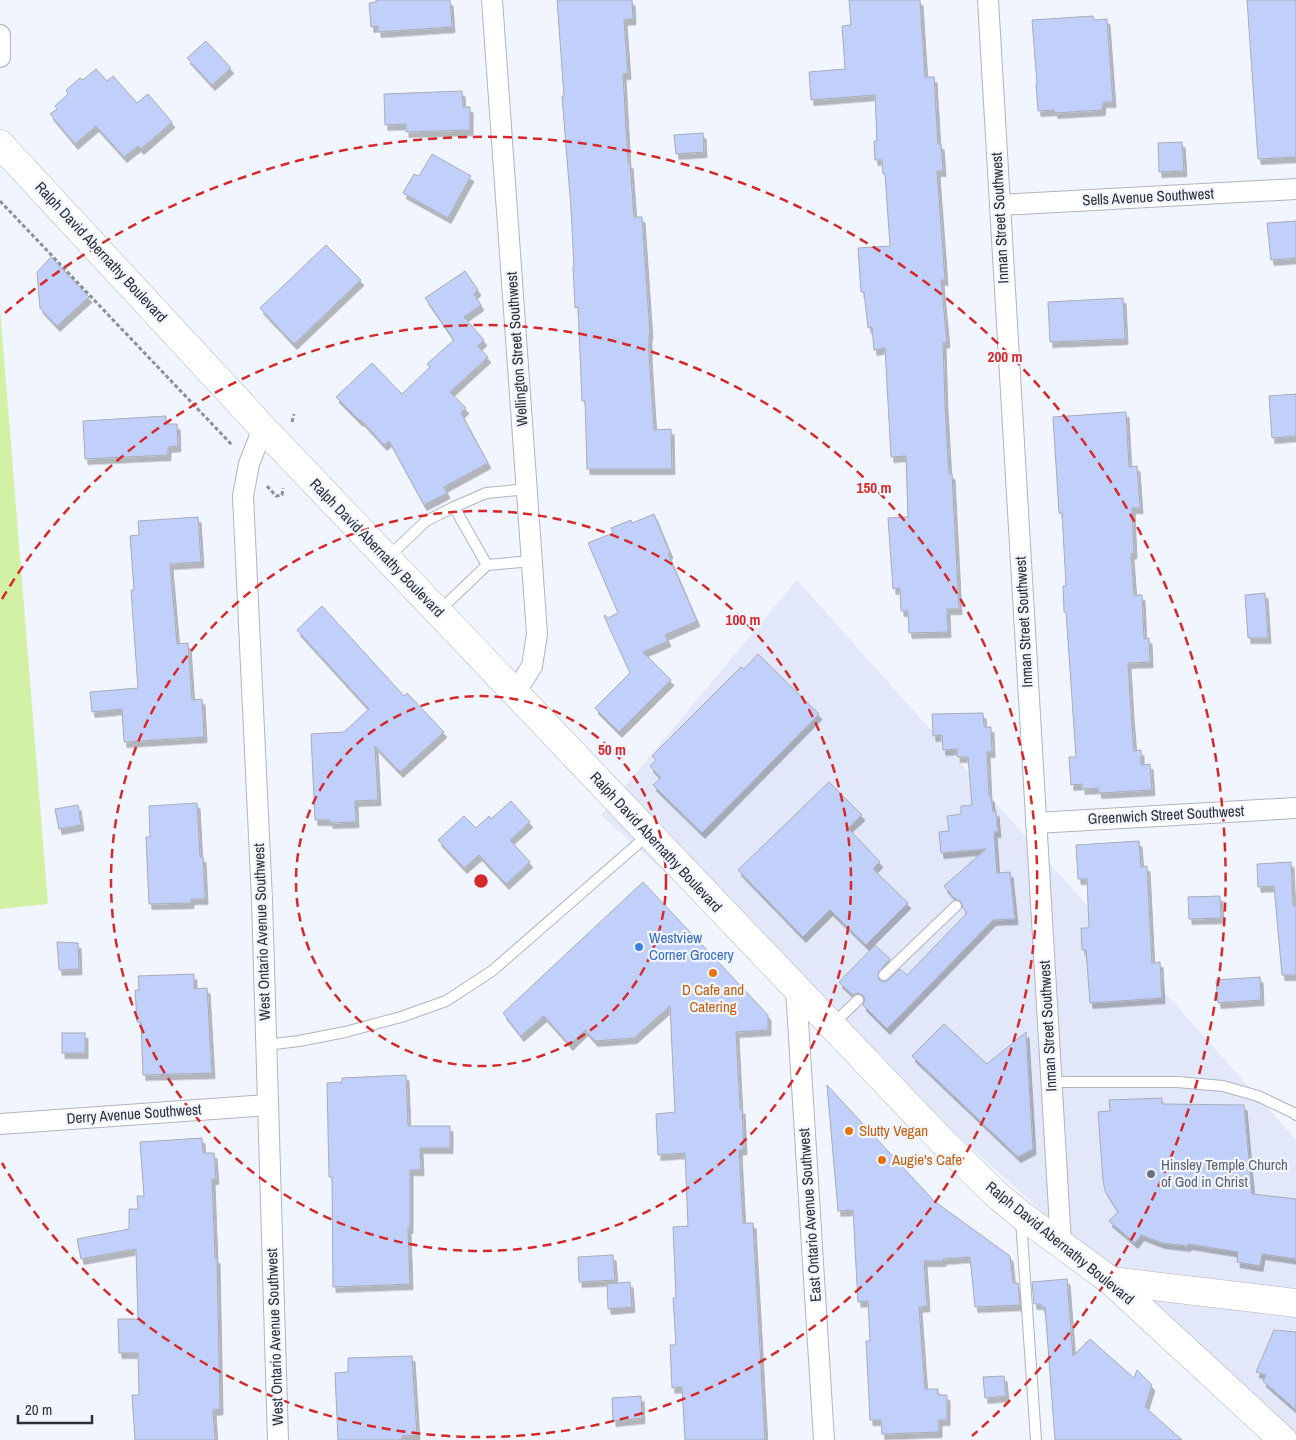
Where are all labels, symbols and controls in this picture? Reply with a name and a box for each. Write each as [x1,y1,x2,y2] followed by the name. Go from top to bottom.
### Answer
[986,151,1013,284] street label: Inman Street Southwest
[31,177,172,327] street label: Ralph David Abernathy Boulevard
[1082,183,1215,210] street label: Sells Avenue Southwest
[501,270,532,427] street label: Wellington Street Southwest
[988,346,1022,367] text: 200 m
[305,474,449,622] street label: Ralph David Abernathy Boulevard
[857,477,891,498] text: 150 m
[1010,555,1037,688] street label: Inman Street Southwest
[726,609,760,630] text: 100 m
[598,739,626,760] text: 50 m
[586,767,727,917] street label: Ralph David Abernathy Boulevard
[1087,800,1245,829] street label: Greenwich Street Southwest
[248,842,275,1021] street label: West Ontario Avenue Southwest
[472,872,490,890] centre of rings
[649,927,735,965] place label: Westview Corner Grocery
[633,941,645,953] marker: Westview Corner Grocery
[1034,959,1061,1092] street label: Inman Street Southwest
[707,967,719,979] marker: D Cafe and Catering
[682,979,744,1017] place label: D Cafe and Catering
[66,1098,203,1129] street label: Derry Avenue Southwest
[859,1120,928,1141] place label: Slutty Vegan
[843,1125,855,1137] marker: Slutty Vegan
[793,1127,826,1303] street label: East Ontario Avenue Southwest
[891,1149,962,1170] place label: Augie's Cafe
[876,1154,888,1166] marker: Augie's Cafe
[1161,1154,1288,1192] place label: Hinsley Temple Church of God in Christ
[1145,1168,1157,1180] marker: Hinsley Temple Church of God in Christ
[982,1176,1139,1309] street label: Ralph David Abernathy Boulevard
[261,1247,288,1426] street label: West Ontario Avenue Southwest
[18,1392,91,1424] scale bar
[25,1399,52,1420] text: 20 m

